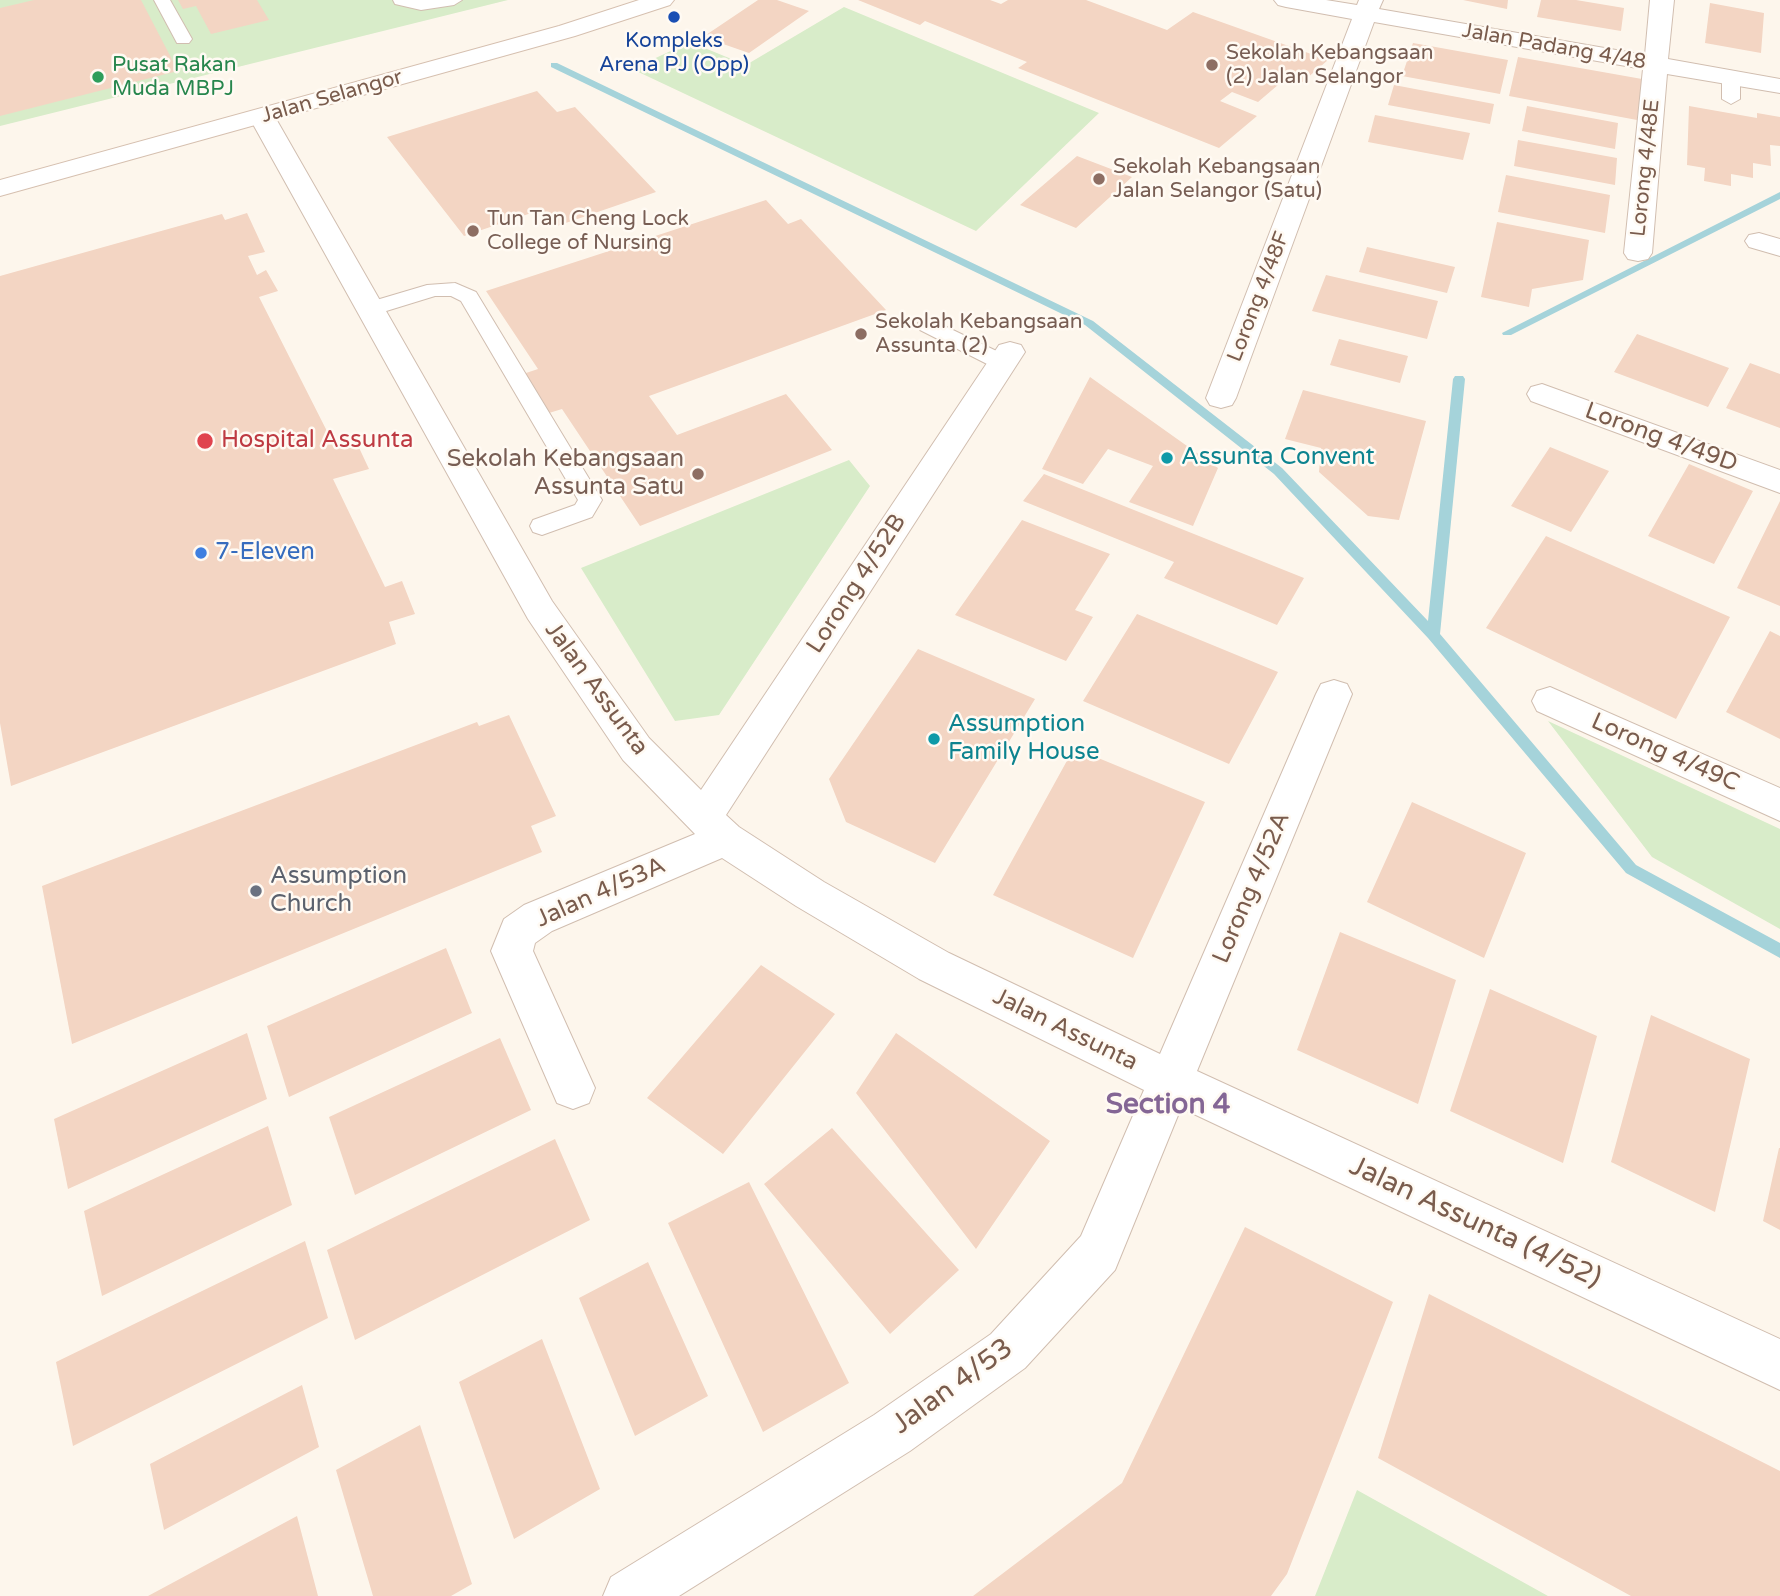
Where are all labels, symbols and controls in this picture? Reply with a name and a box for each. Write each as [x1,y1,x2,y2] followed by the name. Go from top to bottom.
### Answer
[666,9,682,25] marker: Kompleks Arena PJ (Opp)
[1460,18,1648,76] street label: Jalan Padang 4/48
[599,28,749,78] place label: Kompleks Arena PJ (Opp)
[1226,40,1434,90] place label: Sekolah Kebangsaan (2) Jalan Selangor
[112,52,236,102] place label: Pusat Rakan Muda MBPJ
[1204,57,1220,73] marker: Sekolah Kebangsaan (2) Jalan Selangor
[259,65,405,129] street label: Jalan Selangor
[90,69,106,85] marker: Pusat Rakan Muda MBPJ
[1626,98,1666,238] street label: Lorong 4/48E
[1113,154,1322,204] place label: Sekolah Kebangsaan Jalan Selangor (Satu)
[1091,171,1107,187] marker: Sekolah Kebangsaan Jalan Selangor (Satu)
[487,206,689,256] place label: Tun Tan Cheng Lock College of Nursing
[465,223,481,239] marker: Tun Tan Cheng Lock College of Nursing
[1223,228,1295,366] street label: Lorong 4/48F
[875,309,1083,359] place label: Sekolah Kebangsaan Assunta (2)
[853,326,869,342] marker: Sekolah Kebangsaan Assunta (2)
[1581,397,1741,479] street label: Lorong 4/49D
[221,427,413,455] place label: Hospital Assunta
[195,431,215,451] marker: Hospital Assunta
[1181,444,1375,472] place label: Assunta Convent
[447,446,684,502] place label: Sekolah Kebangsaan Assunta Satu
[1159,450,1175,466] marker: Assunta Convent
[690,466,706,482] marker: Sekolah Kebangsaan Assunta Satu
[801,509,913,659] street label: Lorong 4/52B
[215,539,315,567] place label: 7-Eleven
[193,545,209,561] marker: 7-Eleven
[538,617,654,761] street label: Jalan Assunta
[1587,708,1743,798] street label: Lorong 4/49C
[948,711,1099,767] place label: Assumption Family House
[926,731,942,747] marker: Assumption Family House
[1207,808,1297,968] street label: Lorong 4/52A
[532,852,670,934] street label: Jalan 4/53A
[270,863,407,919] place label: Assumption Church
[248,883,264,899] marker: Assumption Church
[988,983,1142,1077] street label: Jalan Assunta
[1106,1089,1230,1123] district label: Section 4
[1344,1150,1606,1296] street label: Jalan Assunta (4/52)
[886,1332,1020,1442] street label: Jalan 4/53

